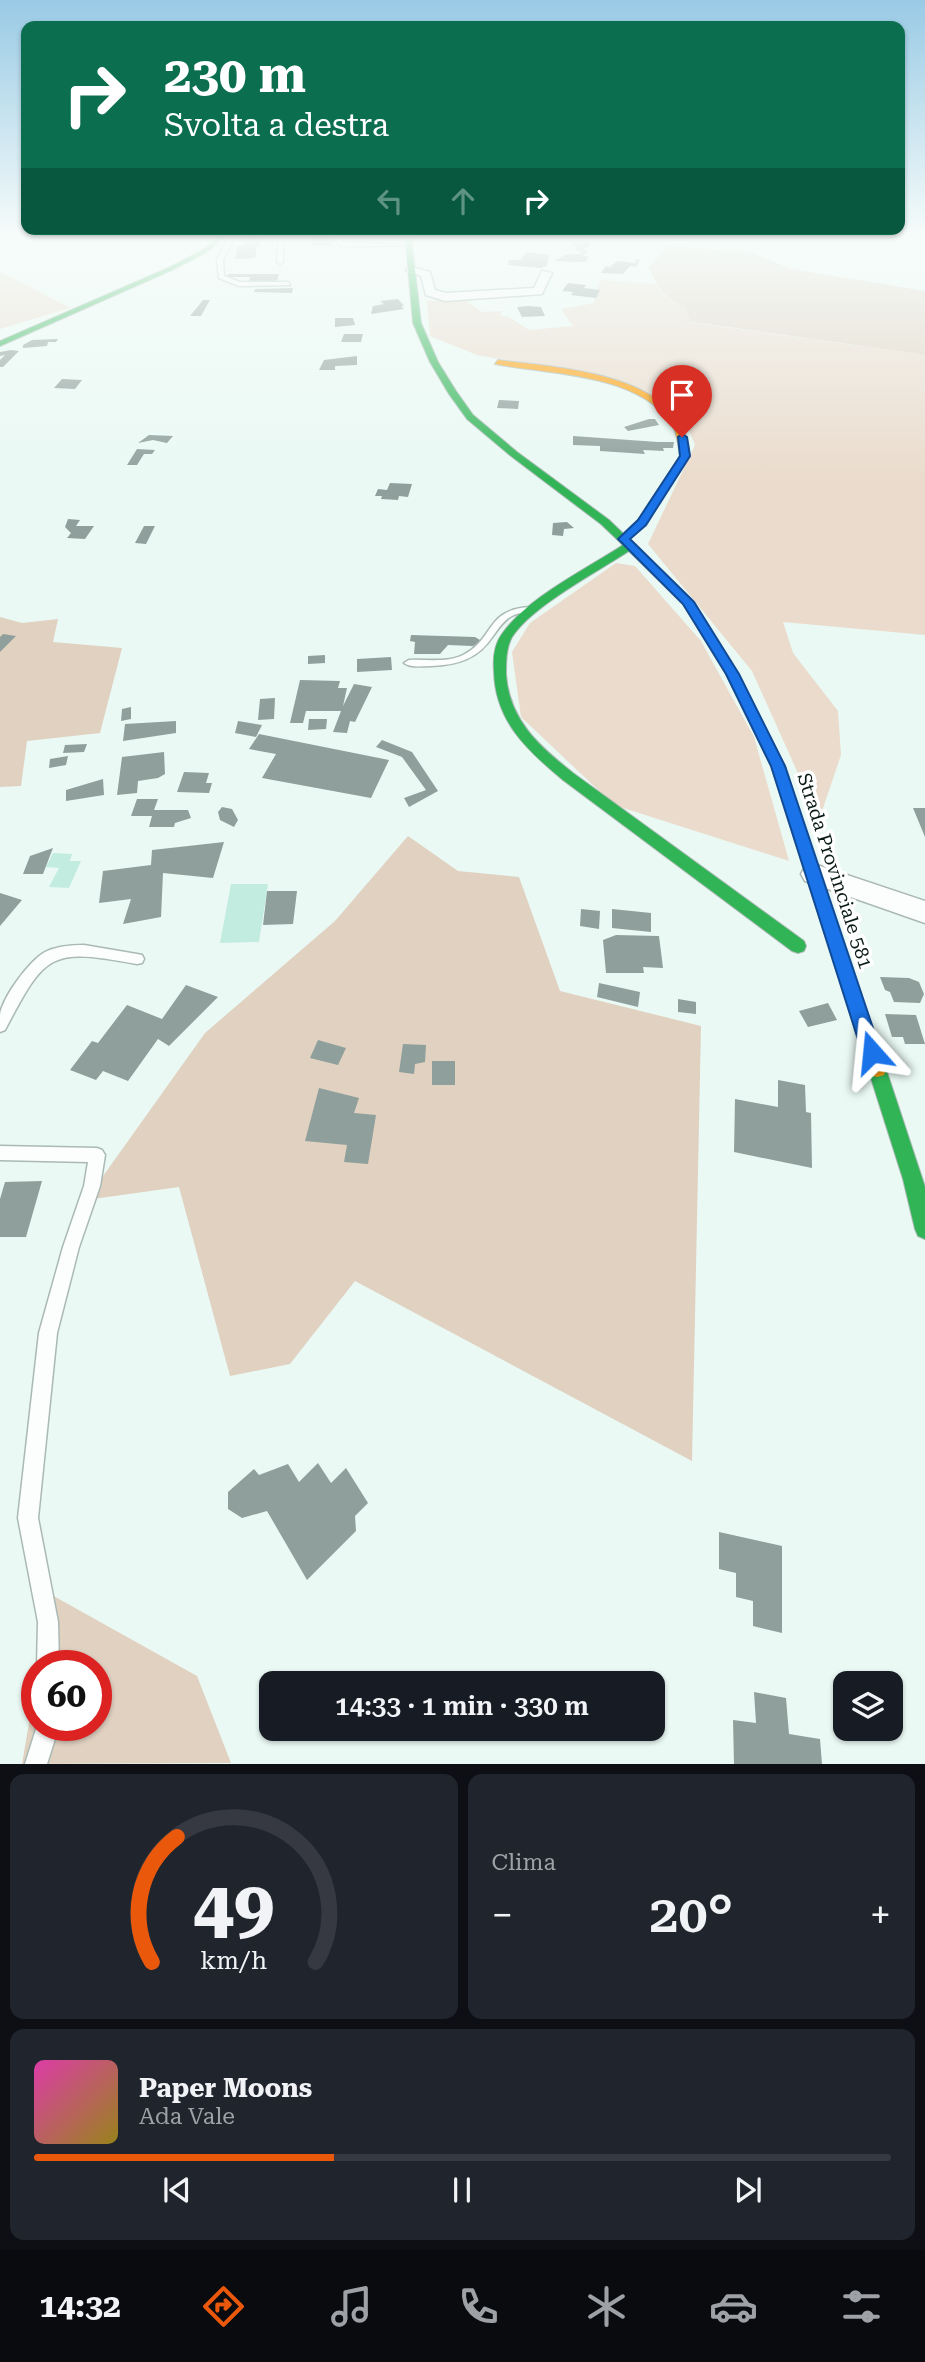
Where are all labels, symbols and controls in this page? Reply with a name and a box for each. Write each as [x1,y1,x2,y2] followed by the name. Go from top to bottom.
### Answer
[164,47,306,104] text: 230 m
[49,49,140,140] icon: right
[164,106,389,144] text: Svolta a destra
[371,182,409,220] icon: left
[444,182,482,220] icon: ahead
[517,182,555,220] icon: right
[652,365,712,437] pin
[663,376,701,414] icon: arrive
[792,770,878,972] street label: Strada Provinciale 581
[835,1015,909,1089] position arrow
[21,1650,112,1741] speed limit sign: 60
[833,1671,903,1741] map controls
[833,1671,903,1741] button: layers
[335,1691,589,1721] text: 14:33 · 1 min · 330 m
[492,1849,556,1876] text: Clima
[193,1866,275,1951] text: 49
[649,1884,733,1945] text: 20°
[492,1893,513,1937] text: −
[870,1893,891,1937] text: +
[200,1946,267,1975] text: km/h
[139,2073,312,2103] text: Paper Moons
[139,2103,235,2130] text: Ada Vale
[158,2171,196,2209] icon: previous
[443,2171,481,2209] icon: pause
[729,2171,767,2209] icon: next
[199,2282,248,2331] icon: directions
[327,2282,376,2331] icon: music
[454,2282,503,2331] icon: phone
[582,2282,631,2331] icon: climate
[709,2282,758,2331] icon: car
[837,2282,886,2331] icon: filters
[39,2287,121,2325] text: 14:32

